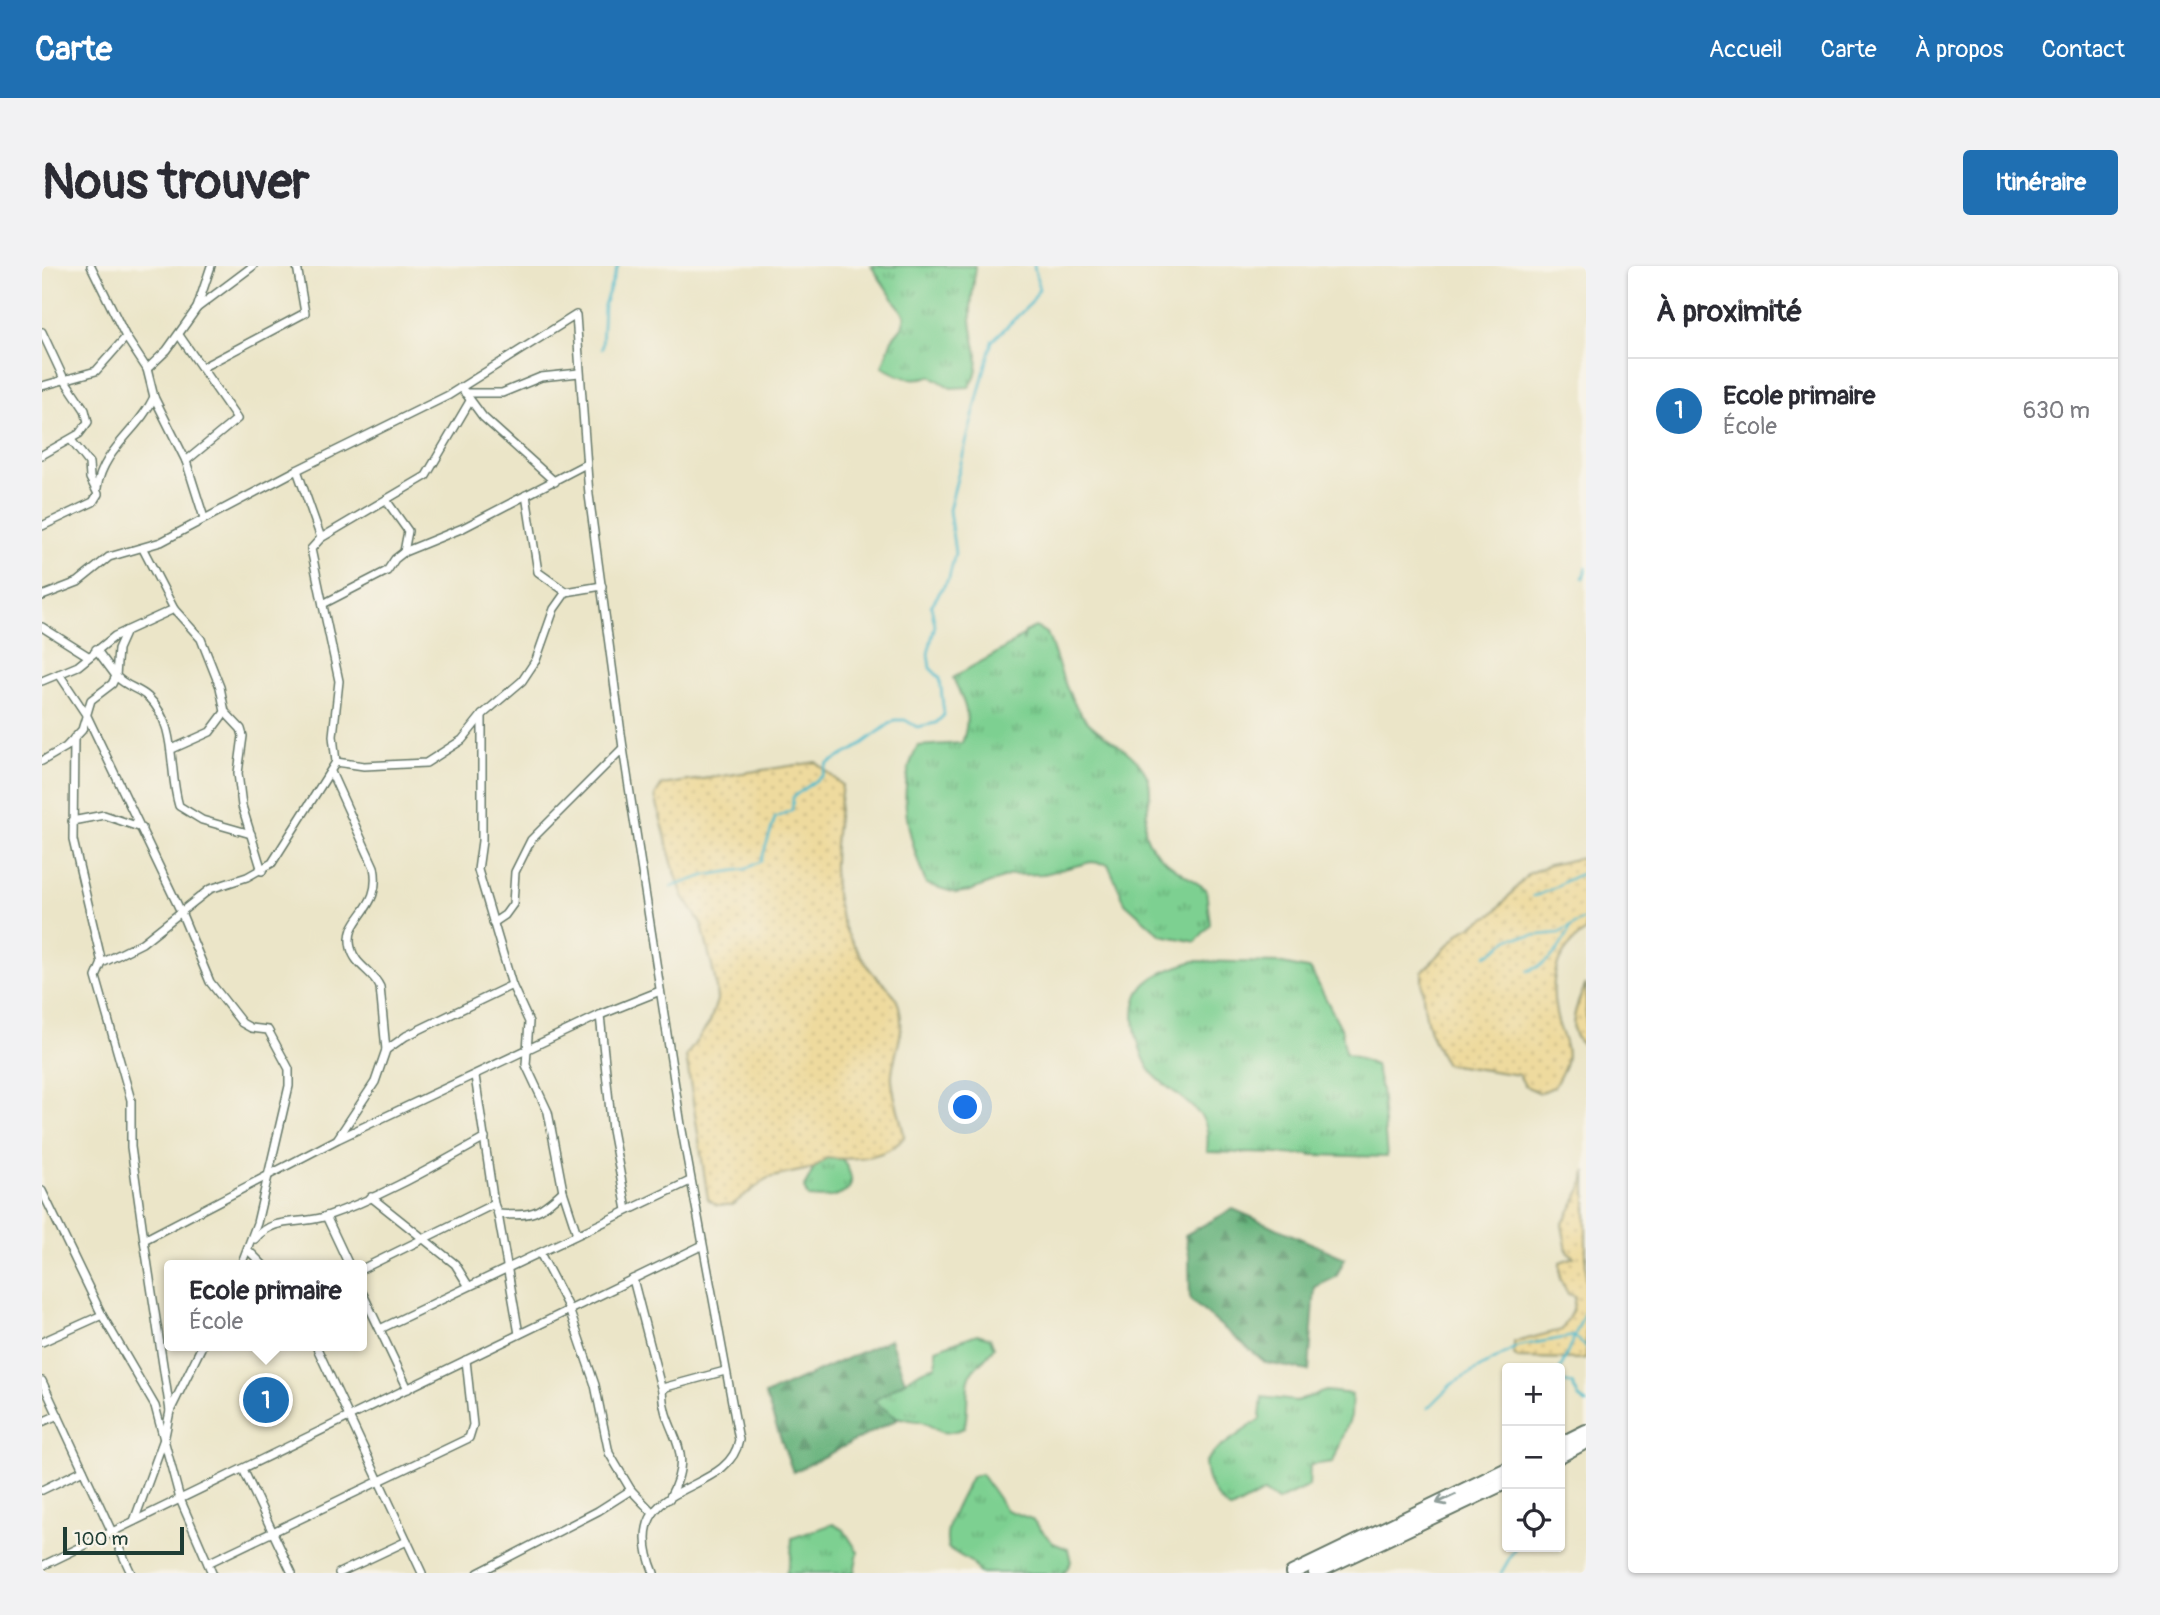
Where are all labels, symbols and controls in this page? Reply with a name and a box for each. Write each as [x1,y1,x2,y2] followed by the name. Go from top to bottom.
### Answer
[35,29,112,70] text: Carte
[1709,35,1783,64] text: Accueil
[1821,35,1877,64] text: Carte
[1915,35,2004,64] text: À propos
[2042,35,2125,64] text: Contact
[1963,150,2118,215] button: Itinéraire
[42,152,310,213] text: Nous trouver
[1656,293,1802,330] text: À proximité
[1723,380,1875,412] text: Ecole primaire
[1675,396,1684,425] text: 1
[2023,396,2090,425] text: 630 m
[1723,412,1777,441] text: École
[948,1090,982,1124] your location
[164,1260,367,1351] popup
[189,1275,342,1307] text: Ecole primaire
[189,1307,243,1336] text: École
[1502,1363,1565,1552] map controls
[1502,1363,1565,1426] button: +
[243,1374,289,1426] pin: 1
[1502,1426,1565,1489] button: −
[1502,1489,1565,1552] button: locate
[1436,1492,1457,1506] one-way arrow
[63,1524,184,1556] scale bar
[74,1527,128,1551] text: 100 m

